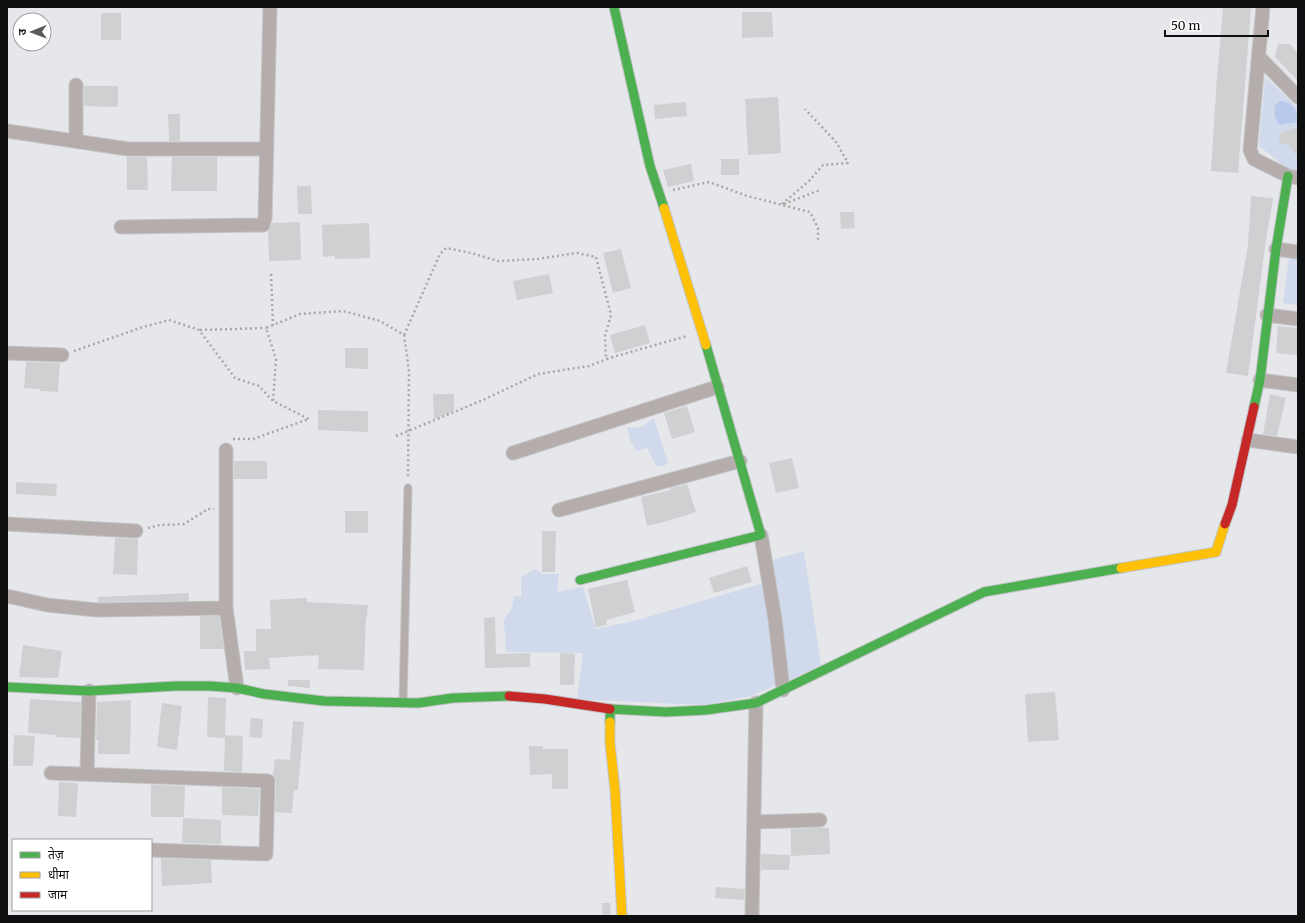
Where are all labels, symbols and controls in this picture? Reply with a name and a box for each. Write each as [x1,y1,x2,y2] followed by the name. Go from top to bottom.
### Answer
[12,12,52,52] north arrow
[1165,12,1268,38] scale bar
[1171,18,1200,33] text: 50 m
[15,28,29,36] text: उ
[12,839,152,911] legend
[48,847,65,862] text: तेज़
[48,867,70,882] text: धीमा
[48,887,68,902] text: जाम

